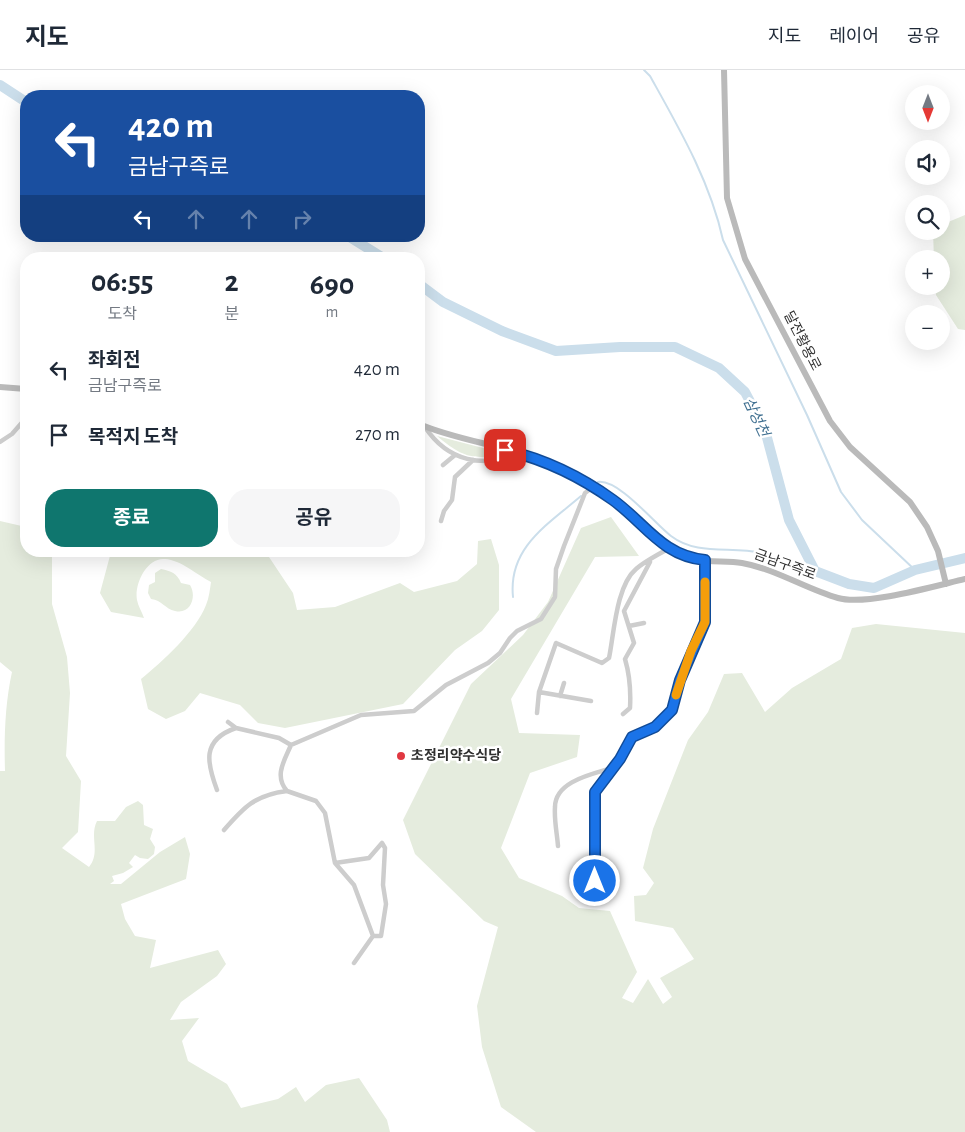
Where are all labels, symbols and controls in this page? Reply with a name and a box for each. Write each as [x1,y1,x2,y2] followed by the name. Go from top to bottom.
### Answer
[25,26,69,50] text: 지도
[768,28,801,46] text: 지도
[829,28,879,46] text: 레이어
[907,28,940,46] text: 공유
[905,85,950,130] north arrow
[905,85,950,350] map controls
[128,109,214,144] text: 420 m
[45,110,110,175] icon: left
[905,140,950,185] button: sound
[128,156,229,178] text: 금남구즉로
[905,195,950,240] button: search
[129,205,157,233] icon: left
[182,205,210,233] icon: ahead
[235,205,263,233] icon: ahead
[288,205,316,233] icon: right
[905,250,950,295] button: +
[91,267,154,297] text: 06:55
[225,267,239,297] text: 2
[310,270,354,300] text: 690
[326,304,338,320] text: m
[905,305,950,350] button: −
[107,306,137,322] text: 도착
[224,306,239,322] text: 분
[781,309,824,373] street label: 달전황용로
[88,351,140,370] text: 좌회전
[45,356,73,384] icon: left
[354,360,400,379] text: 420 m
[88,378,162,394] text: 금남구즉로
[740,395,773,441] water label: 삼성천
[45,421,73,449] icon: arrive
[355,425,400,444] text: 270 m
[88,428,178,447] text: 목적지 도착
[484,429,526,471] pin
[491,436,519,464] icon: arrive
[45,489,218,547] button: 종료
[228,489,400,547] button: 공유
[752,546,818,583] street label: 금남구즉로
[411,748,501,763] place label: 초정리약수식당
[395,750,407,762] marker: 초정리약수식당
[568,854,620,906] position arrow

